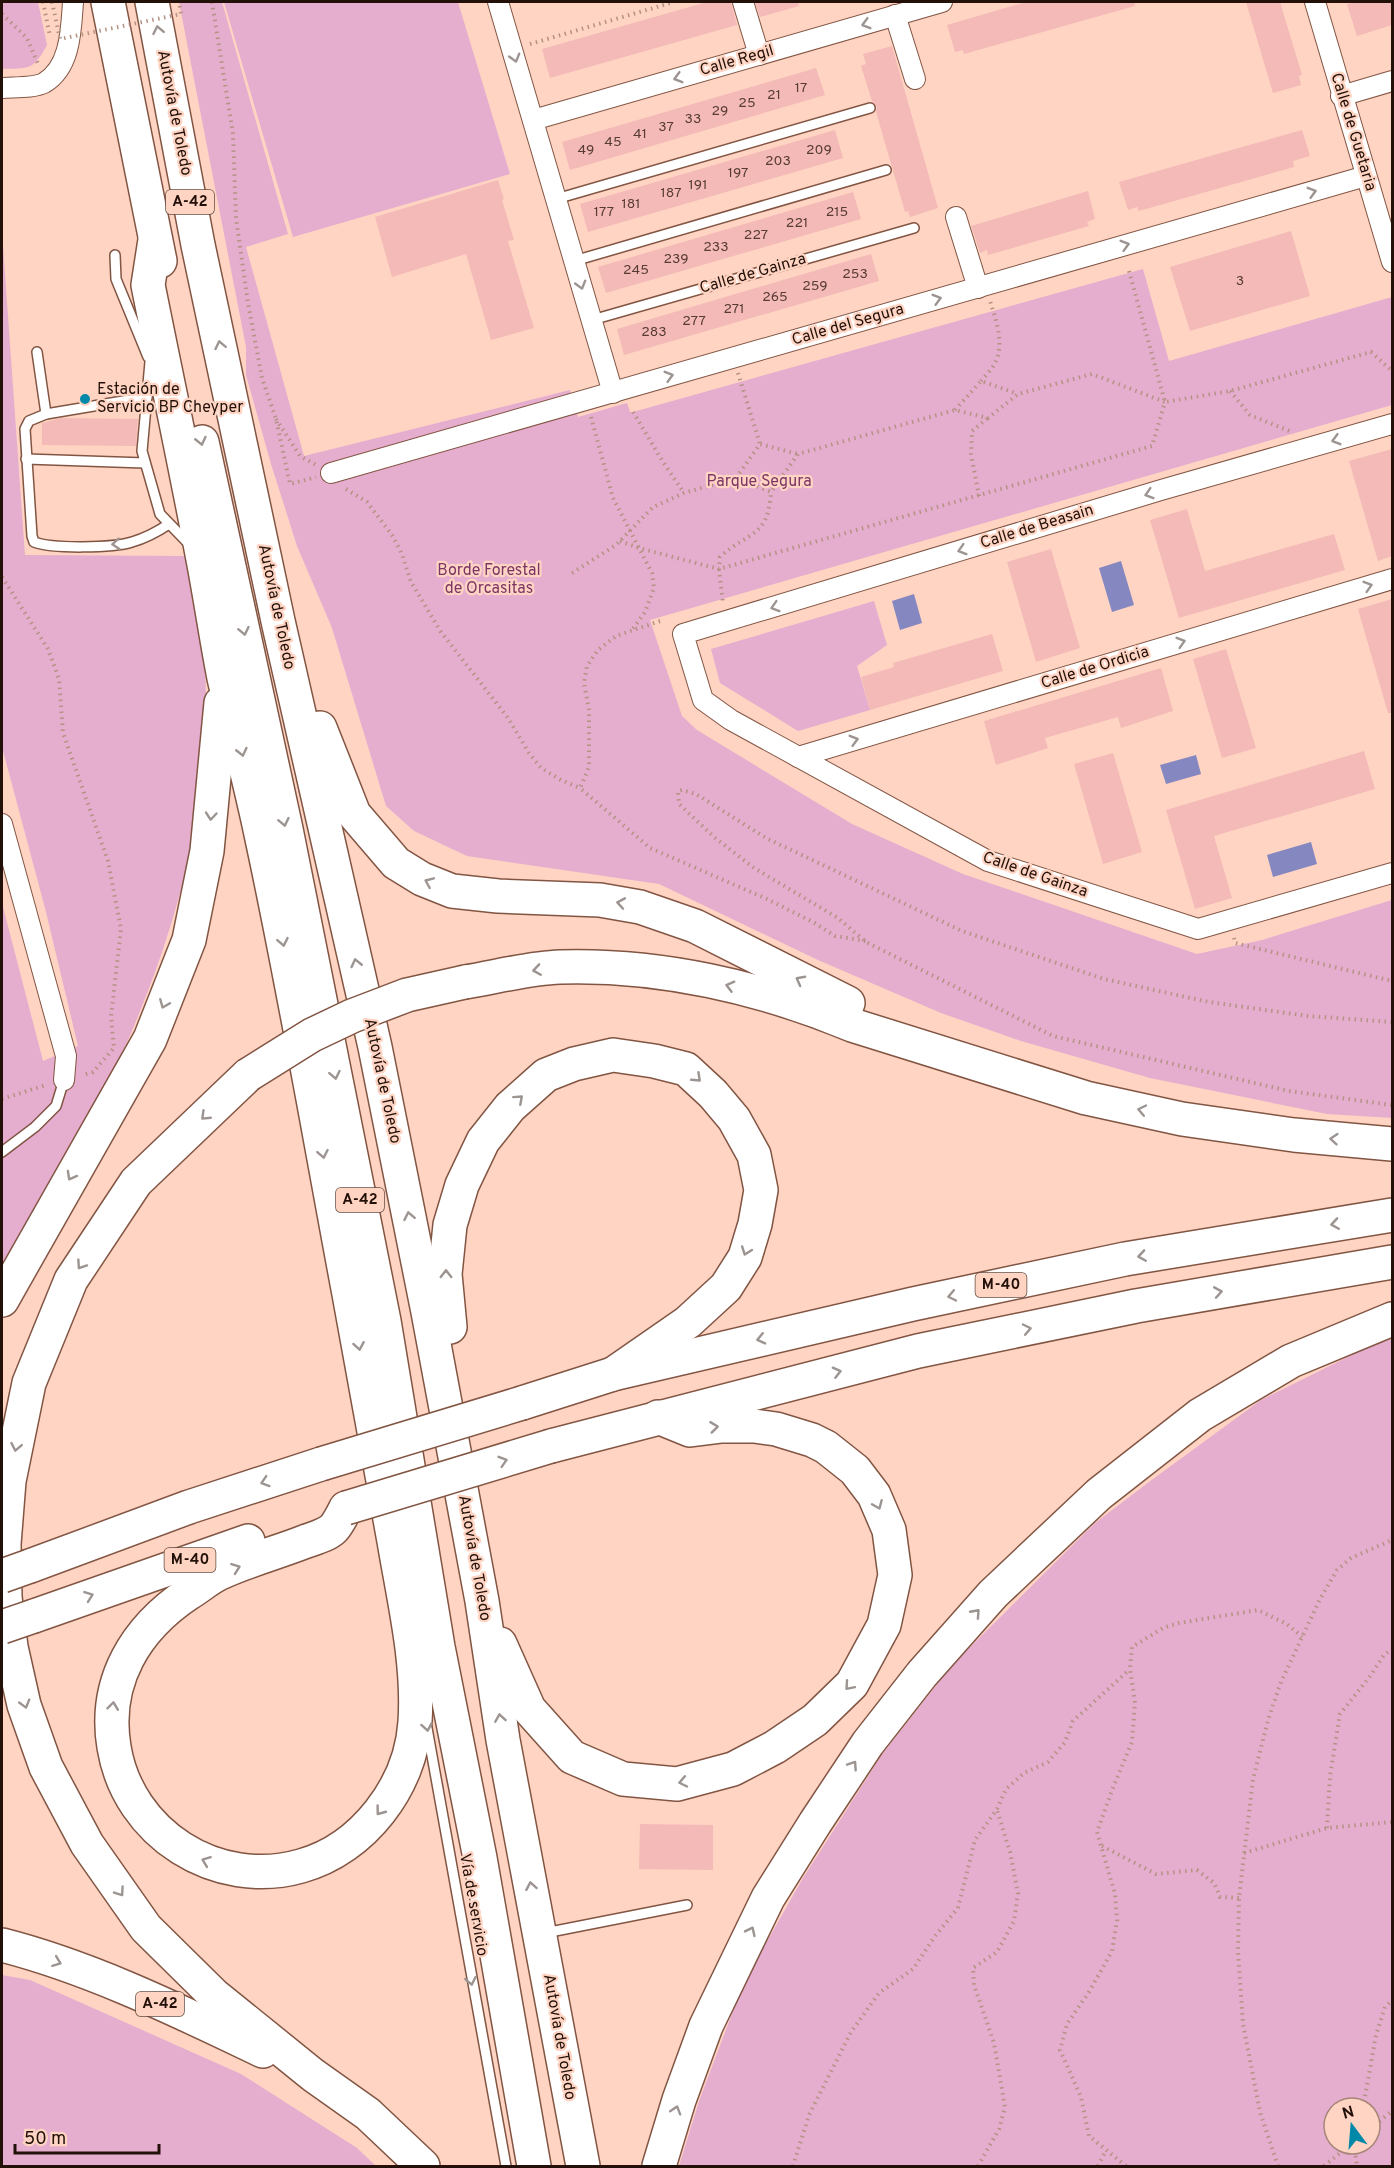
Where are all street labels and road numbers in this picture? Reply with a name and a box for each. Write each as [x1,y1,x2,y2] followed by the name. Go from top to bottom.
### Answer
[698,41,776,81] street label: Calle Regil
[152,49,196,178] street label: Autovía de Toledo
[1326,71,1380,193] street label: Calle de Guetaria
[166,190,214,214] road number: A-42
[697,249,809,299] street label: Calle de Gainza
[790,299,906,351] street label: Calle del Segura
[978,500,1096,554] street label: Calle de Beasain
[253,543,299,672] street label: Autovía de Toledo
[1039,642,1151,694] street label: Calle de Ordicia
[980,848,1090,902] street label: Calle de Gainza
[359,1017,405,1146] street label: Autovía de Toledo
[336,1188,384,1212] road number: A-42
[976,1273,1026,1297] road number: M-40
[453,1493,495,1623] street label: Autovía de Toledo
[164,1548,216,1572] road number: M-40
[454,1852,492,1958] street label: Vía de servicio
[538,1972,580,2102] street label: Autovía de Toledo
[136,1992,184,2016] road number: A-42

